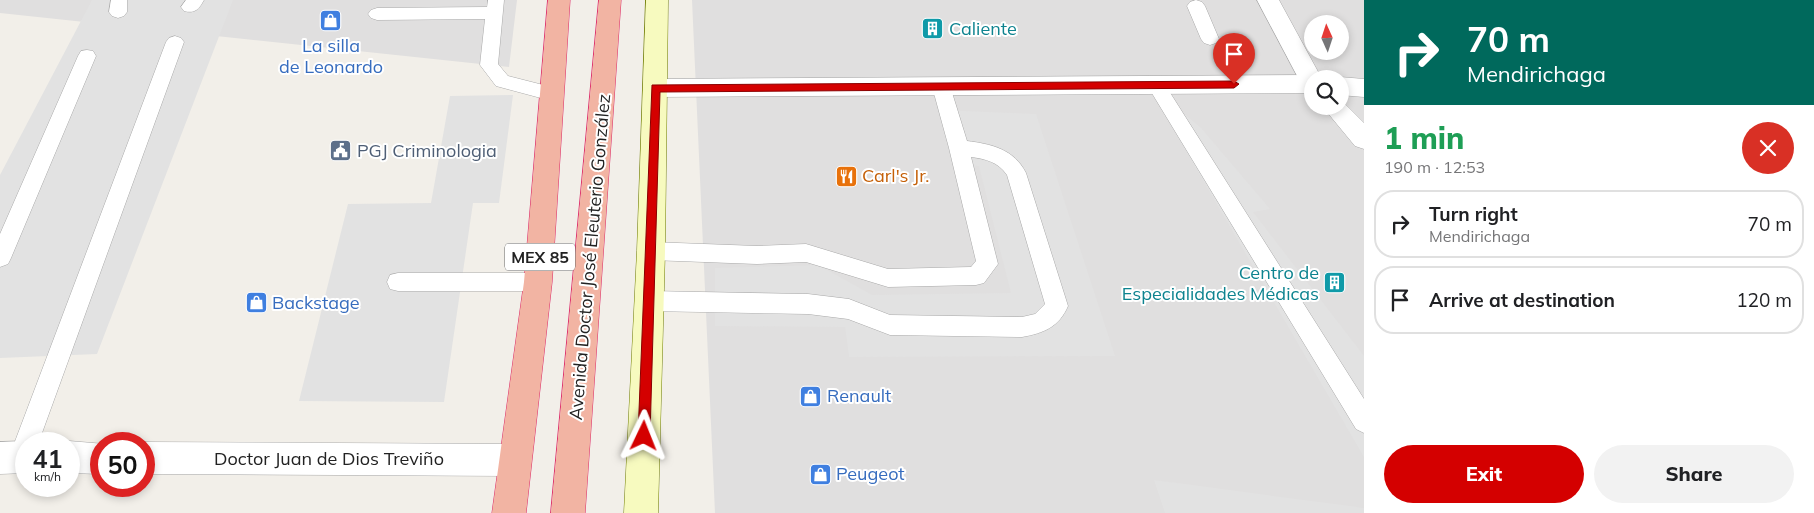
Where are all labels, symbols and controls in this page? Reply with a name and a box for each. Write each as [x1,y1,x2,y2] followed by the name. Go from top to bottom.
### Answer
[319,9,343,33] shop icon: La silla de Leonardo
[1304,15,1349,60] north arrow
[1304,15,1349,115] map controls
[921,17,945,41] building icon: Caliente
[949,17,1017,40] place label: Caliente
[1467,17,1550,61] text: 70 m
[1384,20,1449,85] icon: right
[1213,33,1255,84] pin
[279,34,383,78] place label: La silla de Leonardo
[1220,40,1248,68] icon: arrive
[1467,60,1606,88] text: Mendirichaga
[1304,70,1349,115] button: search
[564,93,615,421] street label: Avenida Doctor José Eleuterio González
[1384,119,1464,157] text: 1 min
[1742,122,1794,174] button: close
[329,139,353,163] public building icon: PGJ Criminologia
[357,139,497,162] place label: PGJ Criminologia
[1384,157,1485,177] text: 190 m · 12:53
[834,164,858,188] restaurant icon: Carl's Jr.
[862,164,929,187] place label: Carl's Jr.
[1429,202,1518,226] text: Turn right
[1386,210,1414,238] icon: right
[1748,212,1792,236] text: 70 m
[1429,226,1530,246] text: Mendirichaga
[505,243,575,270] road number: MEX 85
[1122,261,1319,305] place label: Centro de Especialidades Médicas
[1323,271,1347,295] building icon: Centro de Especialidades Médicas
[1386,286,1414,314] icon: arrive
[1429,288,1615,312] text: Arrive at destination
[1736,288,1792,312] text: 120 m
[244,291,268,315] shop icon: Backstage
[272,291,360,314] place label: Backstage
[799,384,823,408] shop icon: Renault
[827,384,891,407] place label: Renault
[617,409,669,461] position arrow
[90,432,155,497] speed limit sign: 50
[32,443,63,474] text: 41
[1384,445,1584,503] button: Exit
[1594,445,1794,503] button: Share
[214,447,444,470] street label: Doctor Juan de Dios Treviño
[808,462,832,486] shop icon: Peugeot
[836,462,905,485] place label: Peugeot
[34,469,61,484] text: km/h

